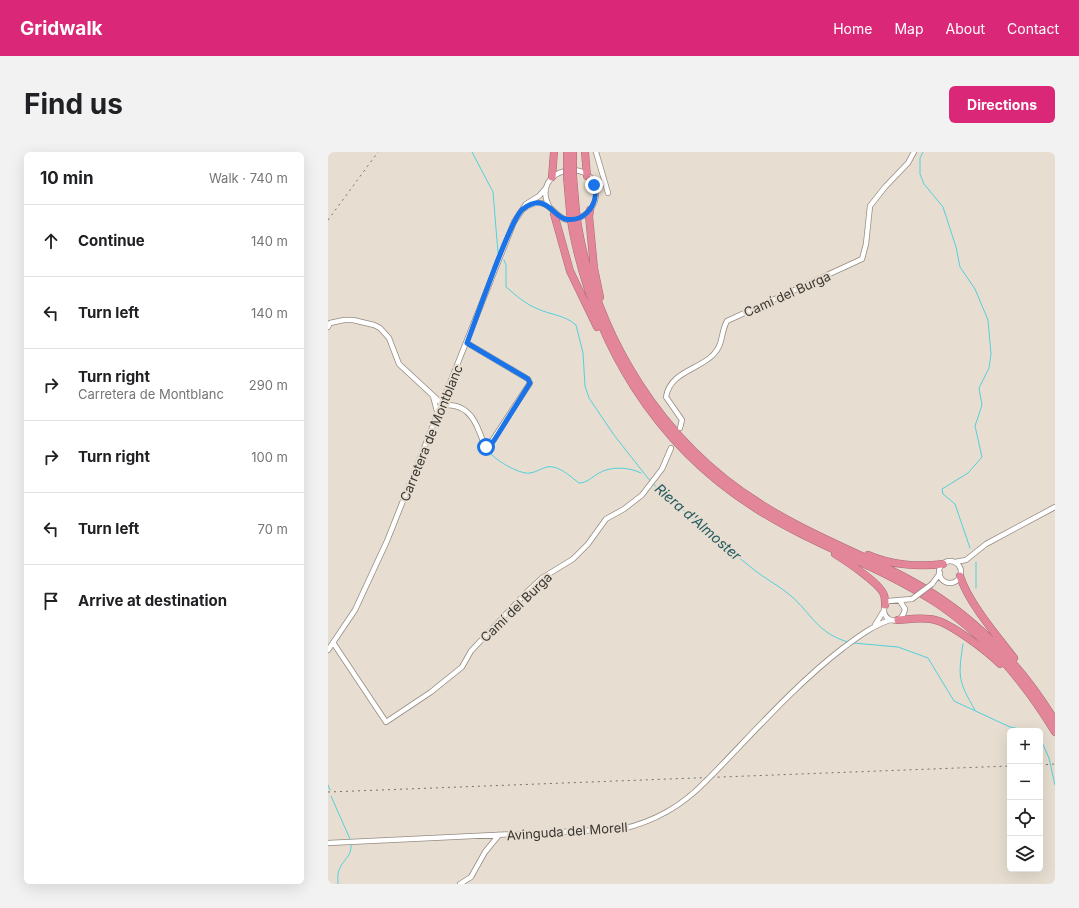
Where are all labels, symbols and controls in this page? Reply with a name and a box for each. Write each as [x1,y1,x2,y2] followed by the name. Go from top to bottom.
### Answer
[20,17,103,40] text: Gridwalk
[833,20,872,37] text: Home
[894,20,924,37] text: Map
[946,20,985,37] text: About
[1007,20,1059,37] text: Contact
[949,86,1055,123] button: Directions
[24,87,123,121] text: Find us
[40,168,94,188] text: 10 min
[209,170,288,186] text: Walk · 740 m
[585,176,603,194] route end
[40,230,62,252] icon: ahead
[78,231,145,250] text: Continue
[251,233,288,249] text: 140 m
[741,268,833,320] street label: Camí del Burga
[40,302,62,324] icon: left
[78,303,139,322] text: Turn left
[251,305,288,321] text: 140 m
[396,362,466,504] street label: Carretera de Montblanc
[78,367,150,386] text: Turn right
[40,374,62,396] icon: right
[249,377,288,393] text: 290 m
[78,386,224,402] text: Carretera de Montblanc
[477,438,495,456] route start
[40,446,62,468] icon: right
[78,447,150,466] text: Turn right
[251,449,288,465] text: 100 m
[652,480,745,564] water label: Riera d'Almoster
[40,518,62,540] icon: left
[78,519,139,538] text: Turn left
[258,521,288,537] text: 70 m
[477,569,555,645] street label: Camí del Burga
[40,590,62,612] icon: arrive
[78,591,227,610] text: Arrive at destination
[1007,728,1043,872] map controls
[1007,728,1043,764] button: +
[1007,764,1043,800] button: −
[1007,800,1043,836] button: locate
[506,819,628,843] street label: Avinguda del Morell
[1007,836,1043,872] button: layers

